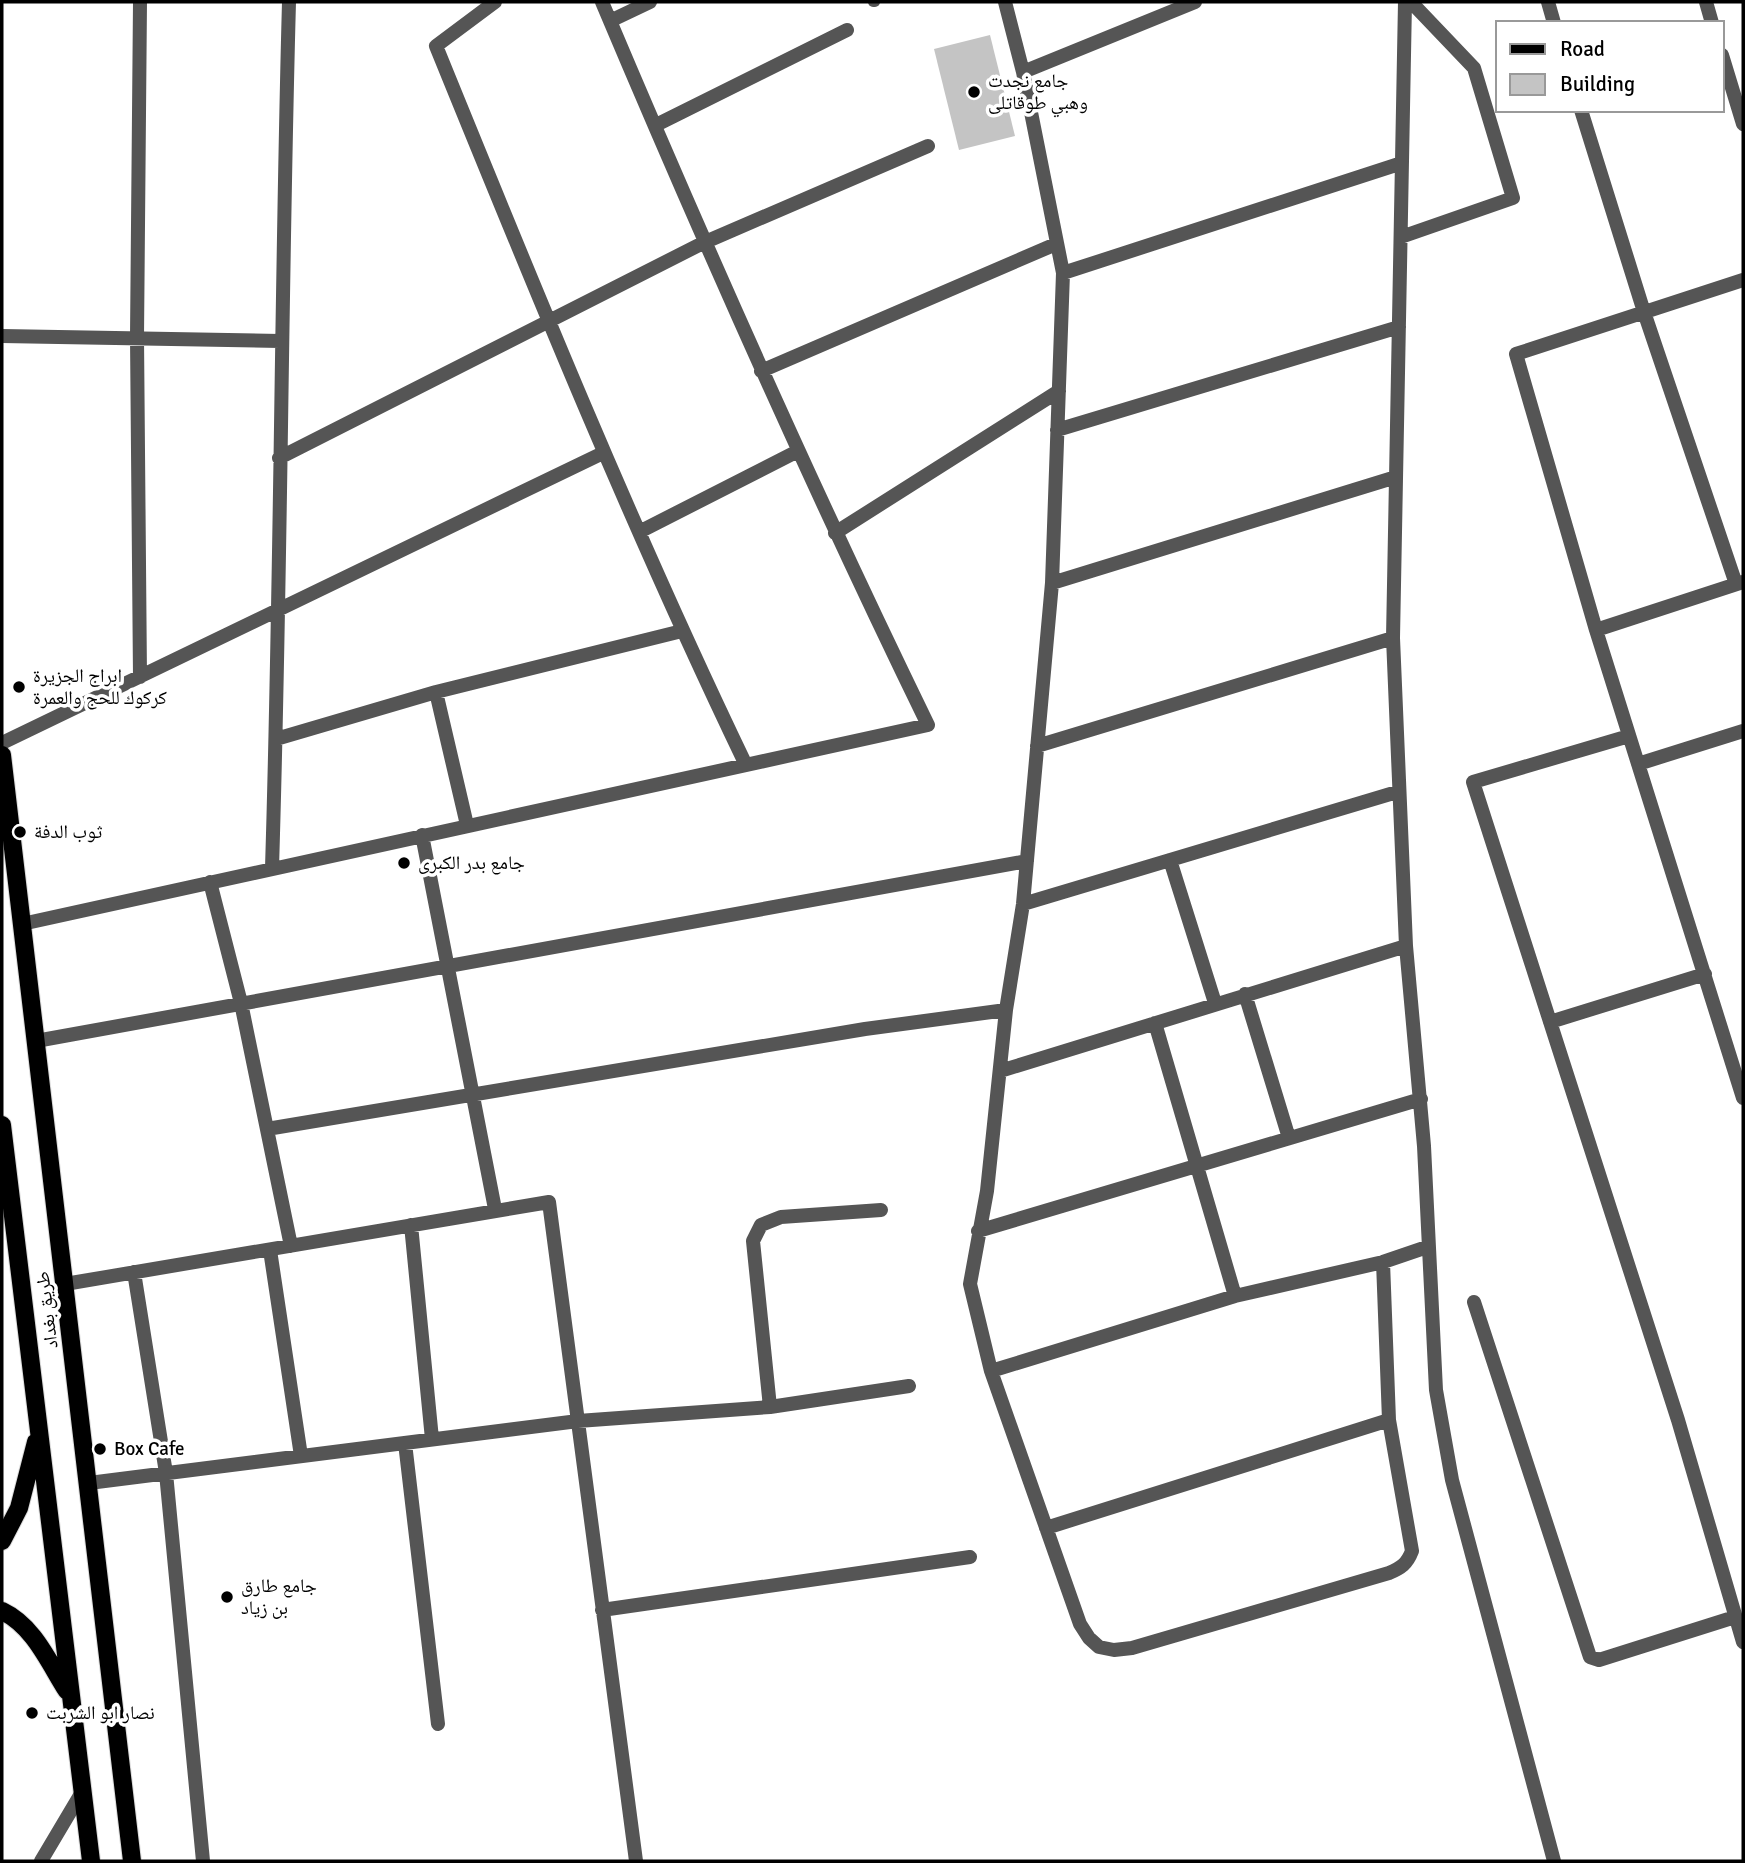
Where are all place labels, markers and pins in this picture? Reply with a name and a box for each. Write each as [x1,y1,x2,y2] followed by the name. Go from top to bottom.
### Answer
[988,69,1088,118] place label: جامع نجدت وهبي طوقاتلى
[966,84,982,100] marker: جامع نجدت وهبي طوقاتلى
[33,664,167,710] place label: ابراج الجزيرة كركوك للحج والعمرة
[11,679,27,695] marker: ابراج الجزيرة كركوك للحج والعمرة
[34,820,102,844] place label: ثوب الدفة
[12,824,28,840] marker: ثوب الدفة
[418,851,525,875] place label: جامع بدر الكبرى
[396,855,412,871] marker: جامع بدر الكبرى
[114,1437,185,1461] place label: Box Cafe
[92,1441,108,1457] marker: Box Cafe
[241,1574,317,1620] place label: جامع طارق بن زياد
[219,1589,235,1605] marker: جامع طارق بن زياد
[46,1701,155,1725] place label: نصار ابو الشربت
[24,1705,40,1721] marker: نصار ابو الشربت

